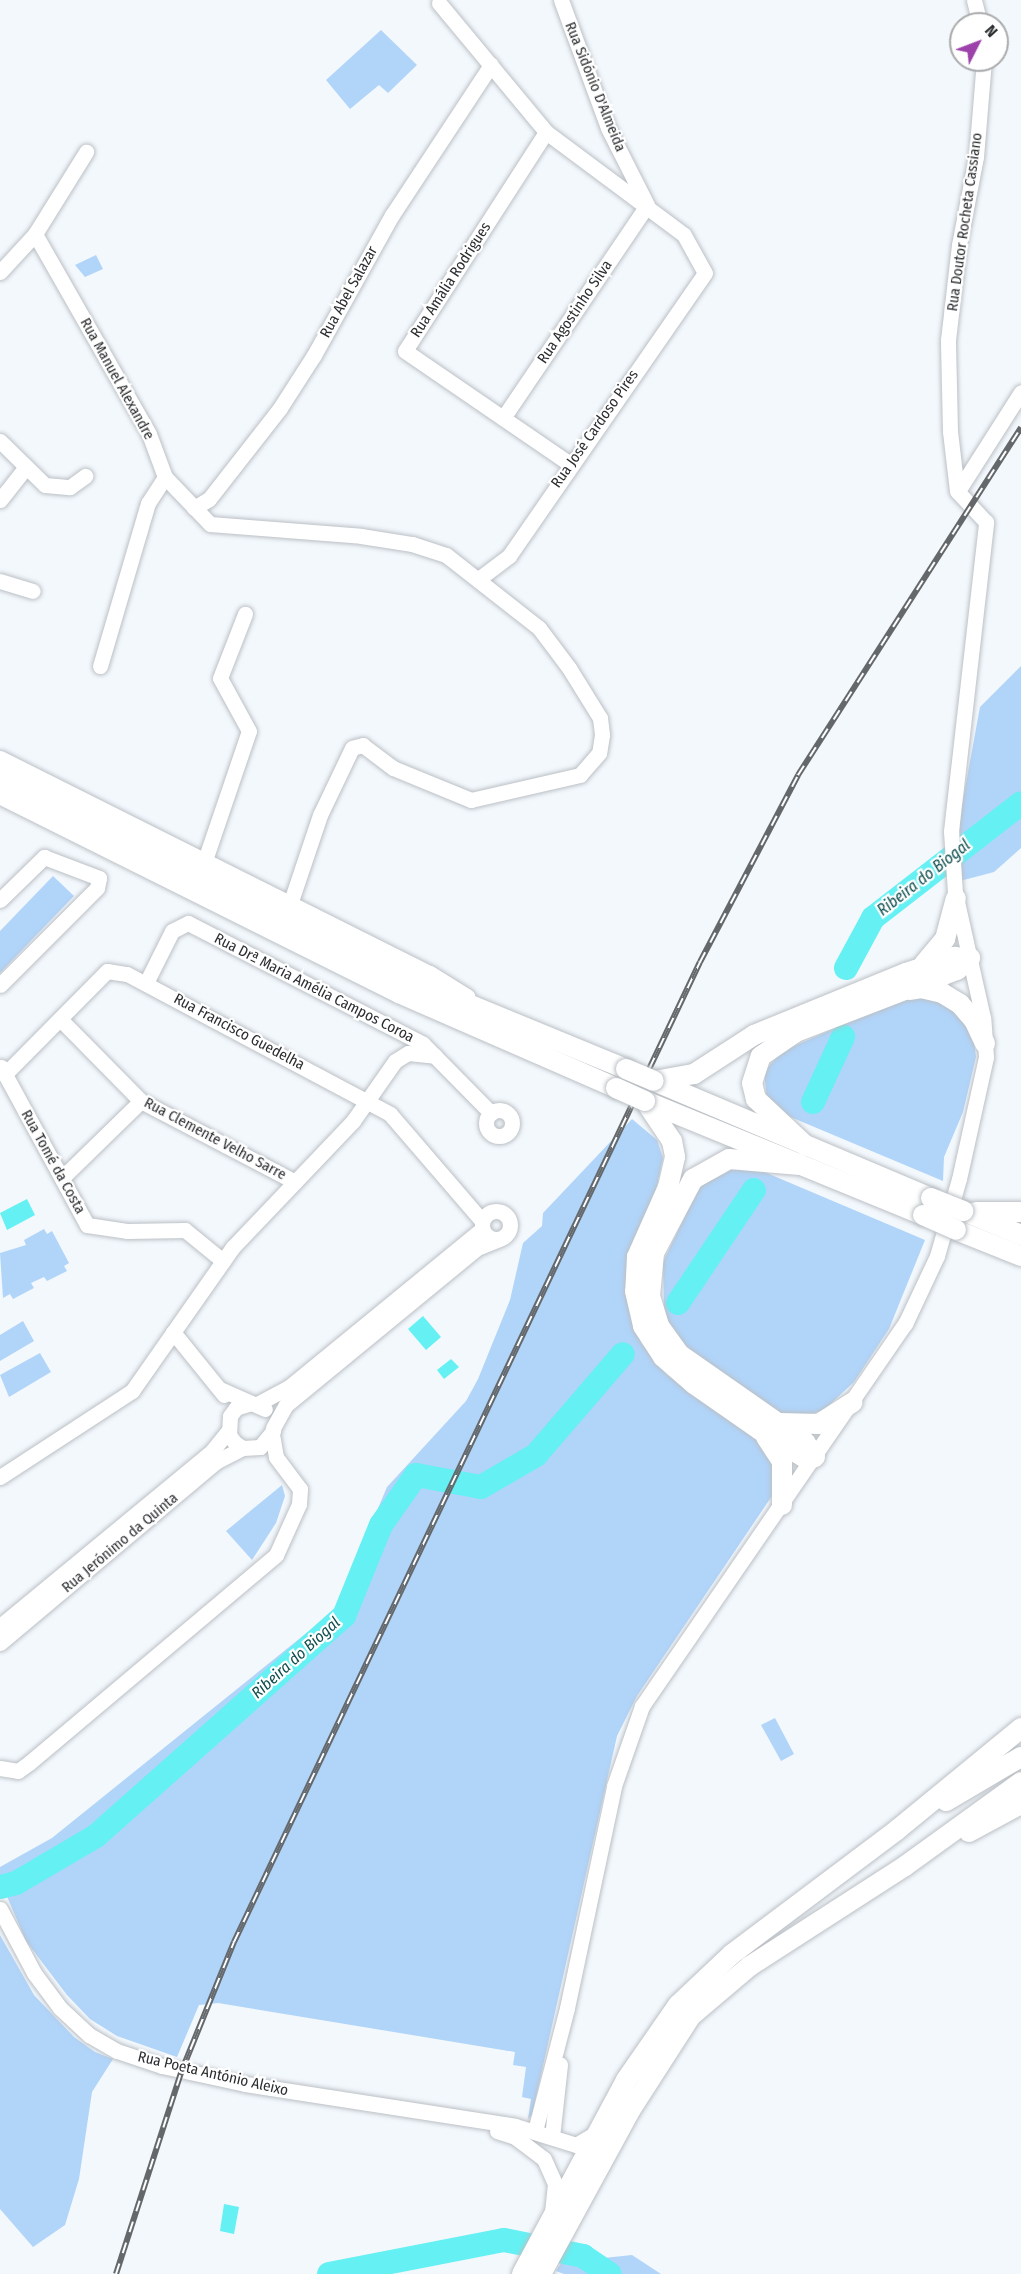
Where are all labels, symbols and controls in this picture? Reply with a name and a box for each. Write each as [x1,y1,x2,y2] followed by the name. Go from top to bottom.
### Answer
[949,12,1009,72] north arrow
[561,19,629,155] street label: Rua Sidónio D'Almeida
[981,21,1002,41] text: N
[944,132,986,312] street label: Rua Doutor Rocheta Cassiano
[407,219,495,341] street label: Rua Amália Rodrigues
[316,243,382,341] street label: Rua Abel Salazar
[534,257,616,367] street label: Rua Agostinho Silva
[76,315,158,443] street label: Rua Manuel Alexandre
[548,367,642,491] street label: Rua José Cardoso Pires
[874,836,974,920] water label: Ribeira do Biogal
[211,930,417,1046] street label: Rua Drª Maria Amélia Campos Coroa
[170,990,308,1074] street label: Rua Francisco Guedelha
[141,1094,289,1184] street label: Rua Clemente Velho Sarre
[17,1107,89,1217] street label: Rua Tomé da Costa
[58,1489,182,1597] street label: Rua Jerónimo da Quinta
[248,1613,344,1703] water label: Ribeira do Biogal
[136,2048,290,2100] street label: Rua Poeta António Aleixo

